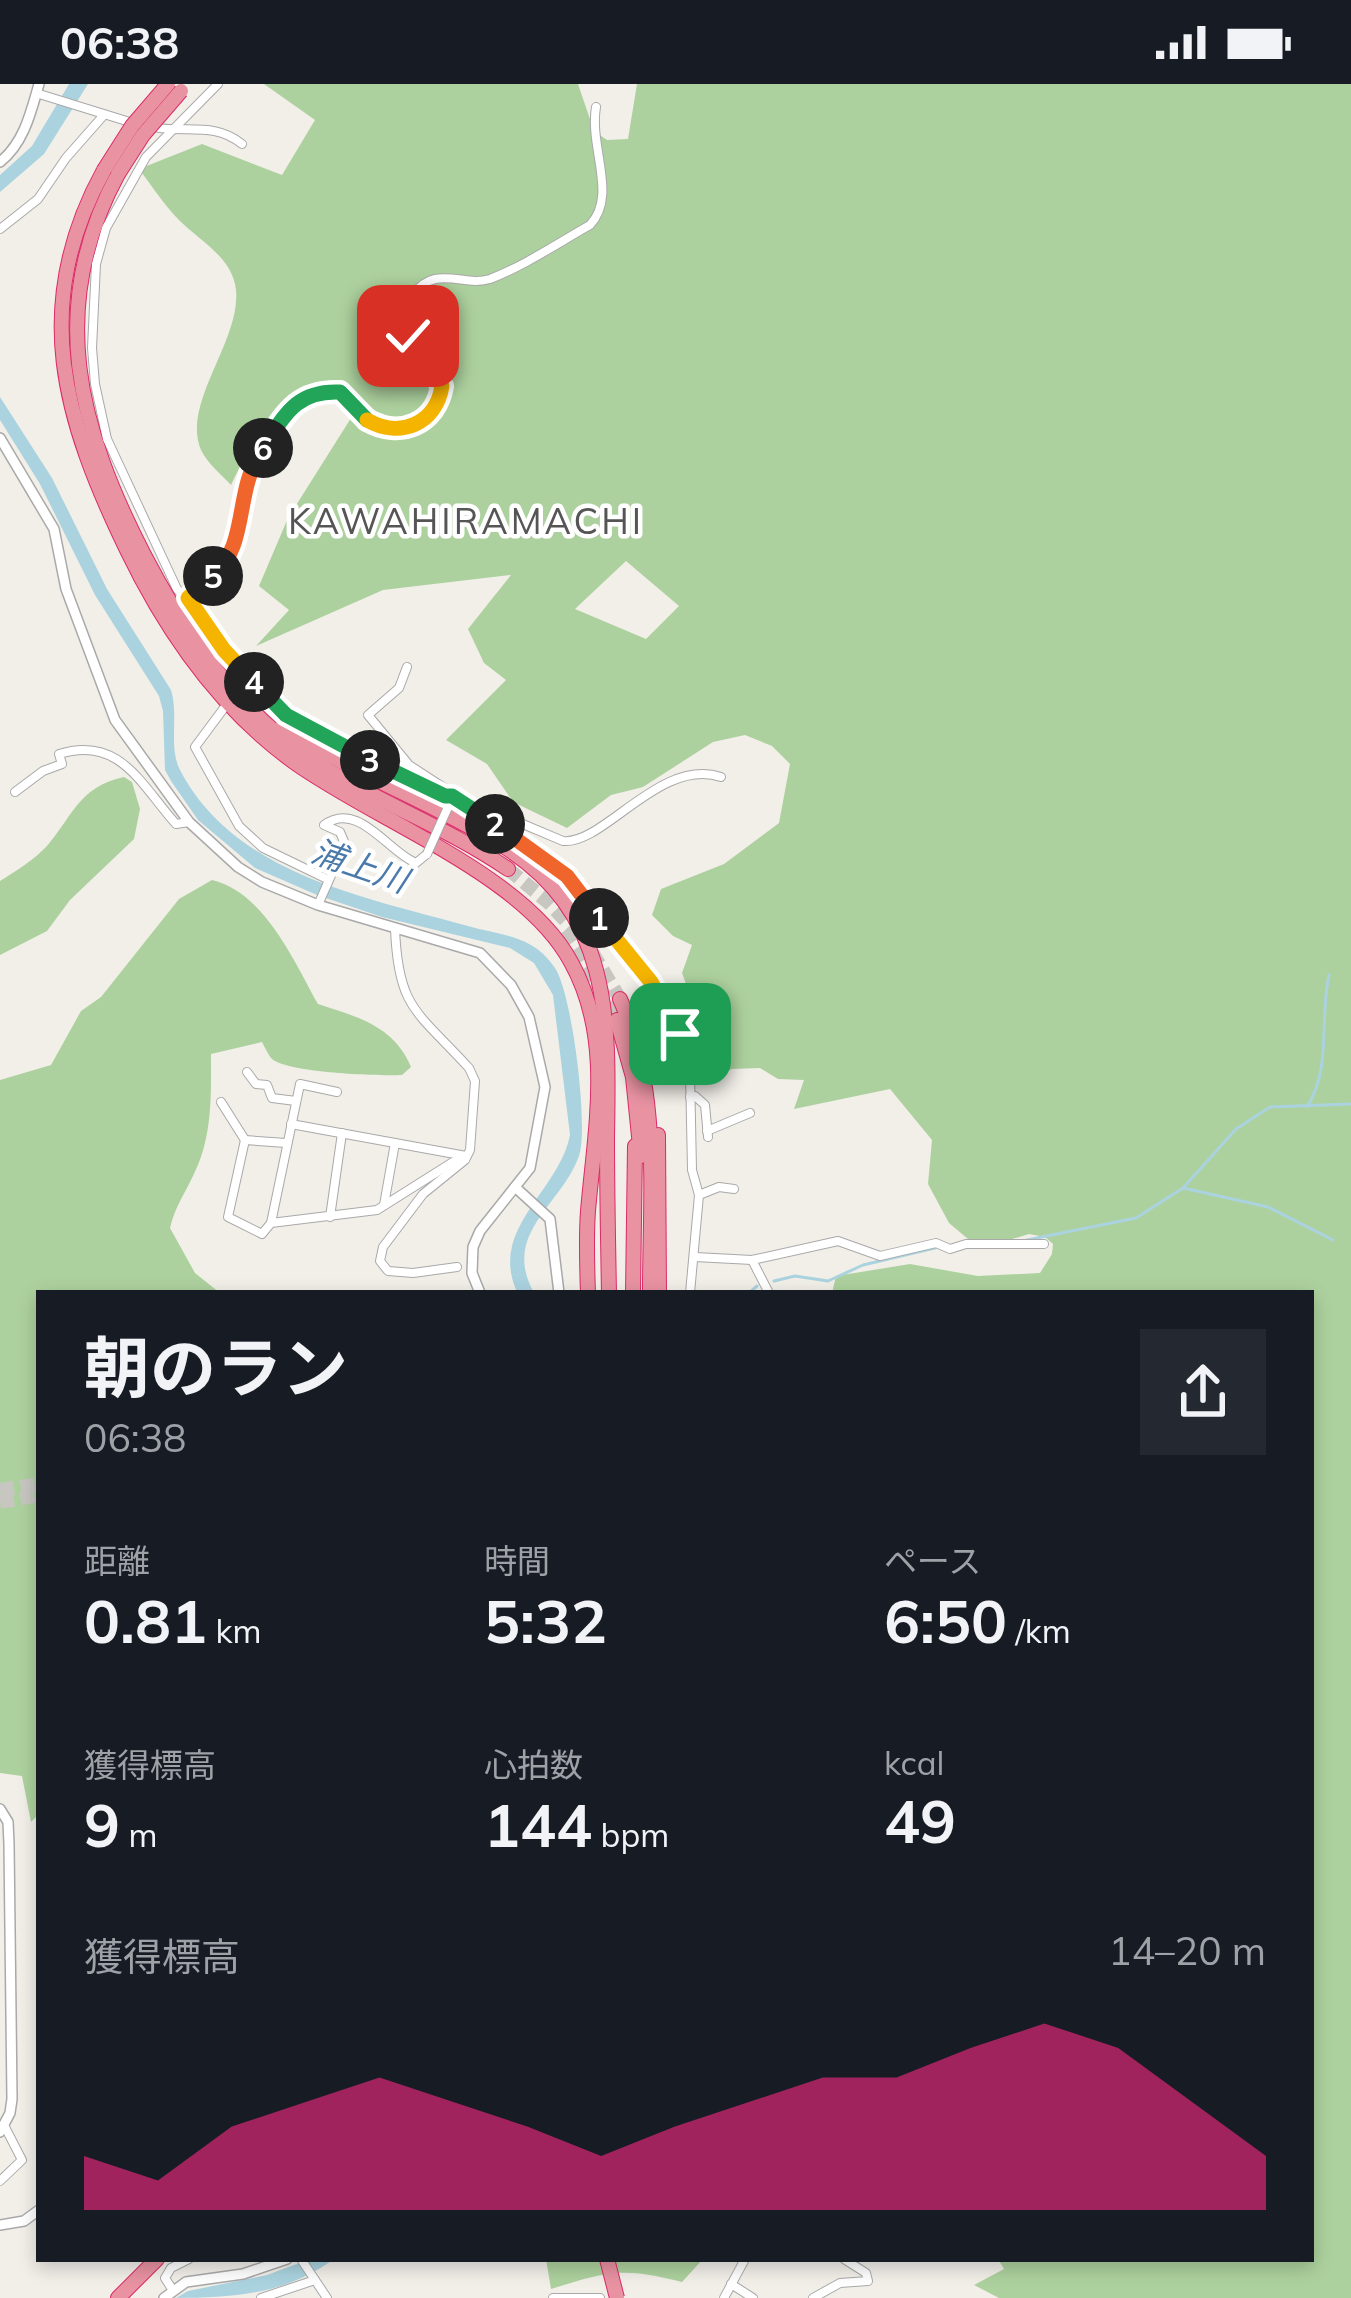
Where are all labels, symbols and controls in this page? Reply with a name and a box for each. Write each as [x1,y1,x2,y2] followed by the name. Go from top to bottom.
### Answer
[60,14,179,70] text: 06:38
[357,285,459,387] pin
[375,303,441,369] icon: check
[233,418,293,478] pin: 6
[253,427,273,468] text: 6
[288,498,644,543] district label: KAWAHIRAMACHI
[183,546,243,606] pin: 5
[203,555,223,596] text: 5
[224,652,284,712] pin: 4
[244,661,264,702] text: 4
[340,730,400,790] pin: 3
[360,739,380,780] text: 3
[465,794,525,854] pin: 2
[485,803,505,844] text: 2
[307,830,416,901] water label: 浦上川
[569,888,629,948] pin: 1
[589,897,609,938] text: 1
[629,983,731,1085] pin
[647,1001,713,1067] icon: arrive
[84,1326,348,1409] text: 朝のラン
[1140,1329,1266,1455] button: share
[84,1413,187,1462] text: 06:38
[84,1540,150,1581] text: 距離
[484,1540,550,1581] text: 時間
[884,1540,981,1581] text: ペース
[84,1583,207,1658] text: 0.81
[484,1583,607,1658] text: 5:32
[884,1583,1007,1658] text: 6:50
[207,1610,261,1651] text: km
[1007,1610,1071,1651] text: /km
[884,1742,944,1783] text: kcal
[84,1744,216,1785] text: 獲得標高
[484,1744,583,1785] text: 心拍数
[884,1783,956,1858] text: 49
[84,1787,120,1862] text: 9
[484,1787,592,1862] text: 144
[120,1814,158,1855] text: m
[592,1814,669,1855] text: bpm
[1108,1926,1266,1975] text: 14–20 m
[84,1932,240,1981] text: 獲得標高

